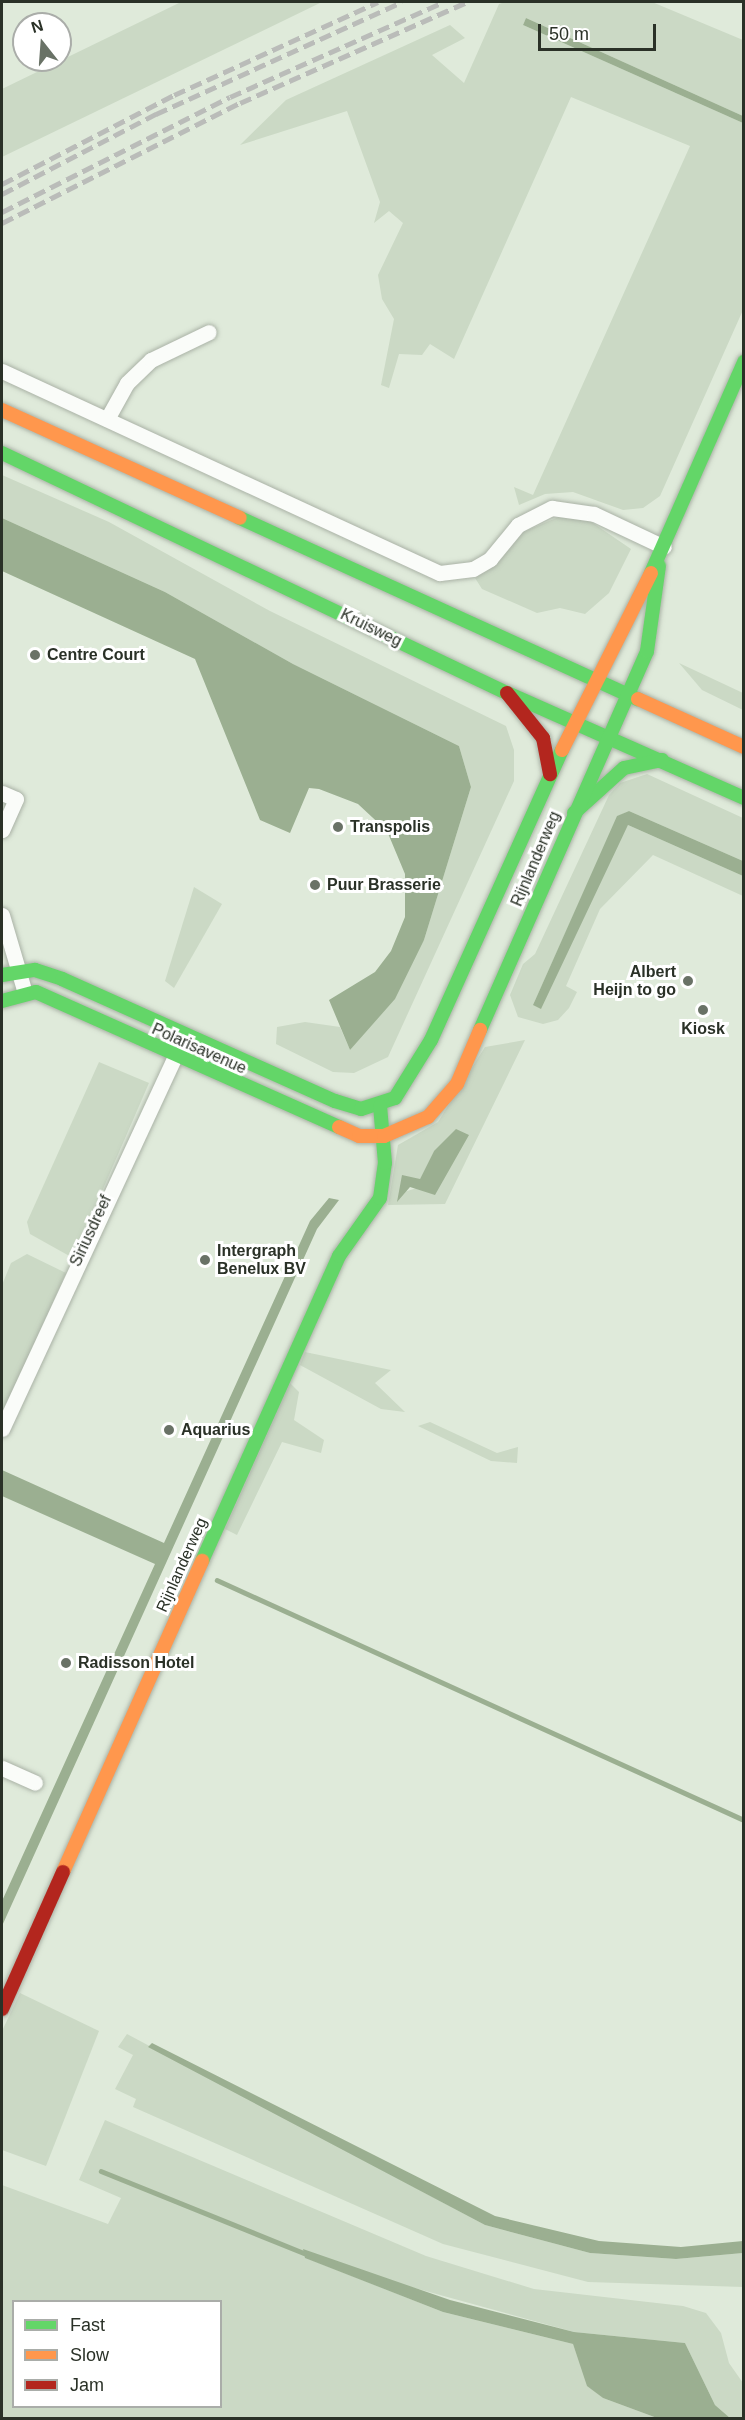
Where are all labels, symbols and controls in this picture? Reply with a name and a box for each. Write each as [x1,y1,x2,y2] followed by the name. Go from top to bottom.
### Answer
[12,12,72,72] north arrow
[541,12,660,50] scale bar
[29,16,45,36] text: N
[549,24,589,44] text: 50 m
[337,605,405,651] street label: Kruisweg
[47,645,145,665] place label: Centre Court
[28,648,42,662] marker: Centre Court
[507,809,565,909] street label: Rijnlanderweg
[350,817,430,837] place label: Transpolis
[331,820,345,834] marker: Transpolis
[327,875,441,895] place label: Puur Brasserie
[308,878,322,892] marker: Puur Brasserie
[593,962,676,1000] place label: Albert Heijn to go
[681,974,695,988] marker: Albert Heijn to go
[696,1003,710,1017] marker: Kiosk
[681,1019,725,1039] place label: Kiosk
[149,1020,249,1078] street label: Polarisavenue
[66,1192,116,1270] street label: Siriusdreef
[217,1241,306,1279] place label: Intergraph Benelux BV
[198,1253,212,1267] marker: Intergraph Benelux BV
[181,1420,250,1440] place label: Aquarius
[162,1423,176,1437] marker: Aquarius
[153,1515,211,1615] street label: Rijnlanderweg
[78,1653,194,1673] place label: Radisson Hotel
[59,1656,73,1670] marker: Radisson Hotel
[12,2300,222,2408] legend
[70,2315,105,2335] text: Fast
[70,2345,109,2365] text: Slow
[70,2375,104,2395] text: Jam

